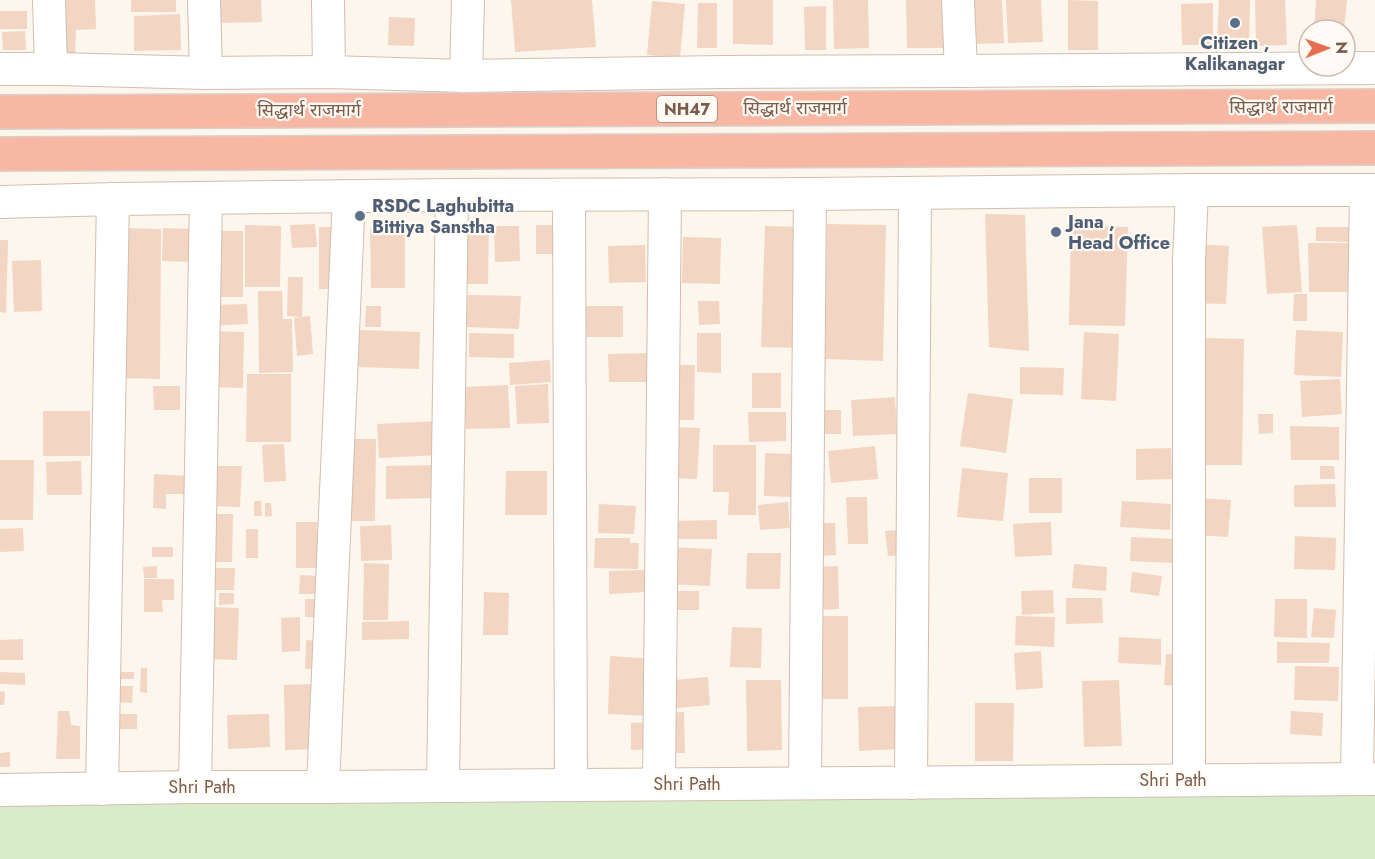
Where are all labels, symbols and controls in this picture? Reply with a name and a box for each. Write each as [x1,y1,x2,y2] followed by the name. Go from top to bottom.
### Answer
[1228,16,1242,30] marker: Citizen , Kalikanagar
[1297,18,1357,78] north arrow
[1185,30,1286,77] place label: Citizen , Kalikanagar
[1330,41,1353,54] text: N
[1229,94,1334,120] street label: सिद्धार्थ राजमार्ग
[743,95,848,121] street label: सिद्धार्थ राजमार्ग
[657,96,717,122] road number: NH47
[257,97,362,123] street label: सिद्धार्थ राजमार्ग
[372,193,514,240] place label: RSDC Laghubitta Bittiya Sanstha
[353,209,367,223] marker: RSDC Laghubitta Bittiya Sanstha
[1065,209,1170,256] place label: Jana , Head Office
[1049,225,1063,239] marker: Jana , Head Office
[1139,767,1207,793] street label: Shri Path
[653,771,721,797] street label: Shri Path
[168,774,236,800] street label: Shri Path

